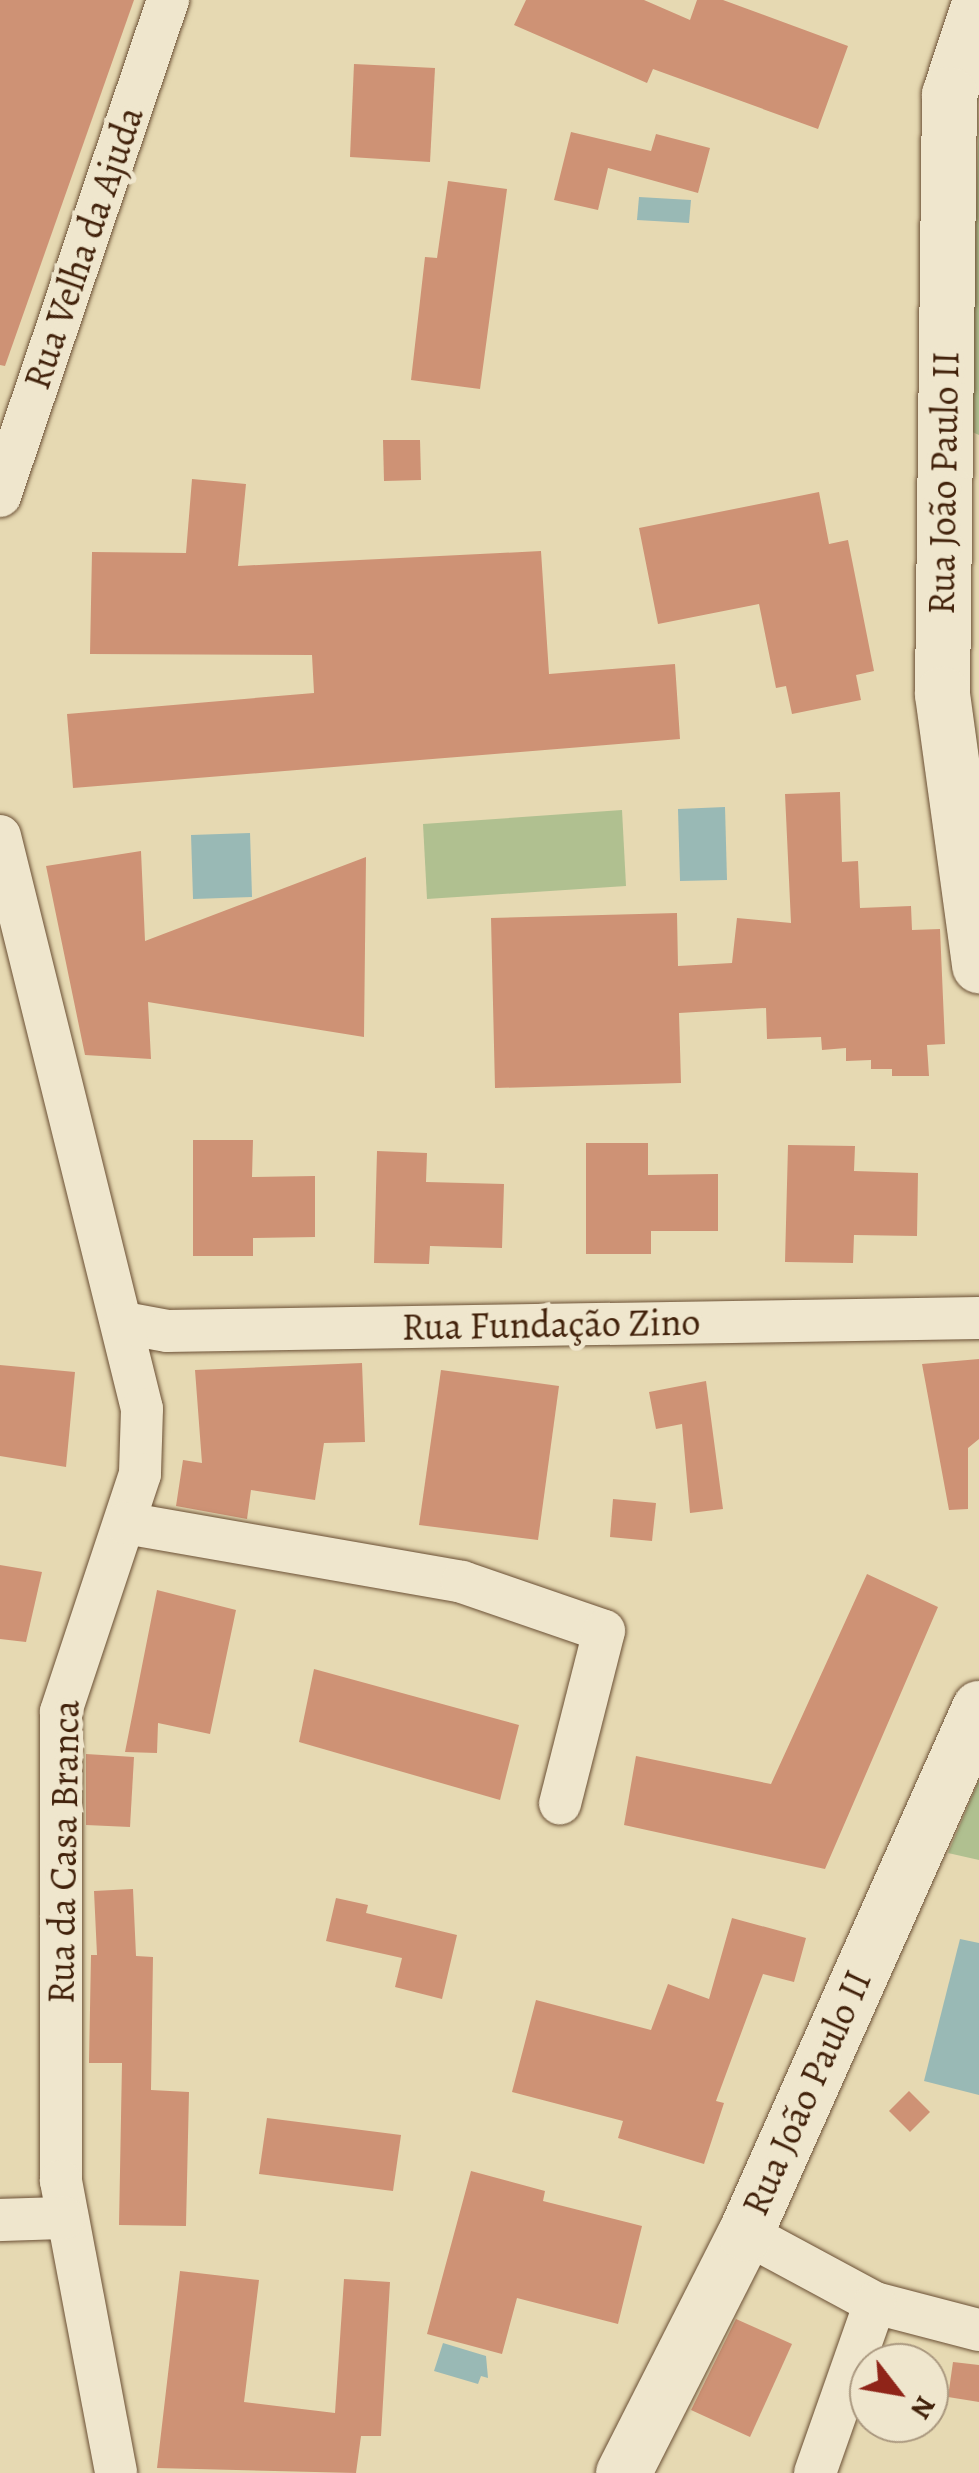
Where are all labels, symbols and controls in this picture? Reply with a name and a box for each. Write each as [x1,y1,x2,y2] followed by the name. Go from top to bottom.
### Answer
[14,101,154,395] street label: Rua Velha da Ajuda
[919,351,969,615] street label: Rua João Paulo II
[401,1300,701,1350] street label: Rua Fundação Zino
[39,1700,89,2004] street label: Rua da Casa Branca
[733,1963,881,2223] street label: Rua João Paulo II
[849,2343,949,2443] north arrow
[901,2389,945,2426] text: N

